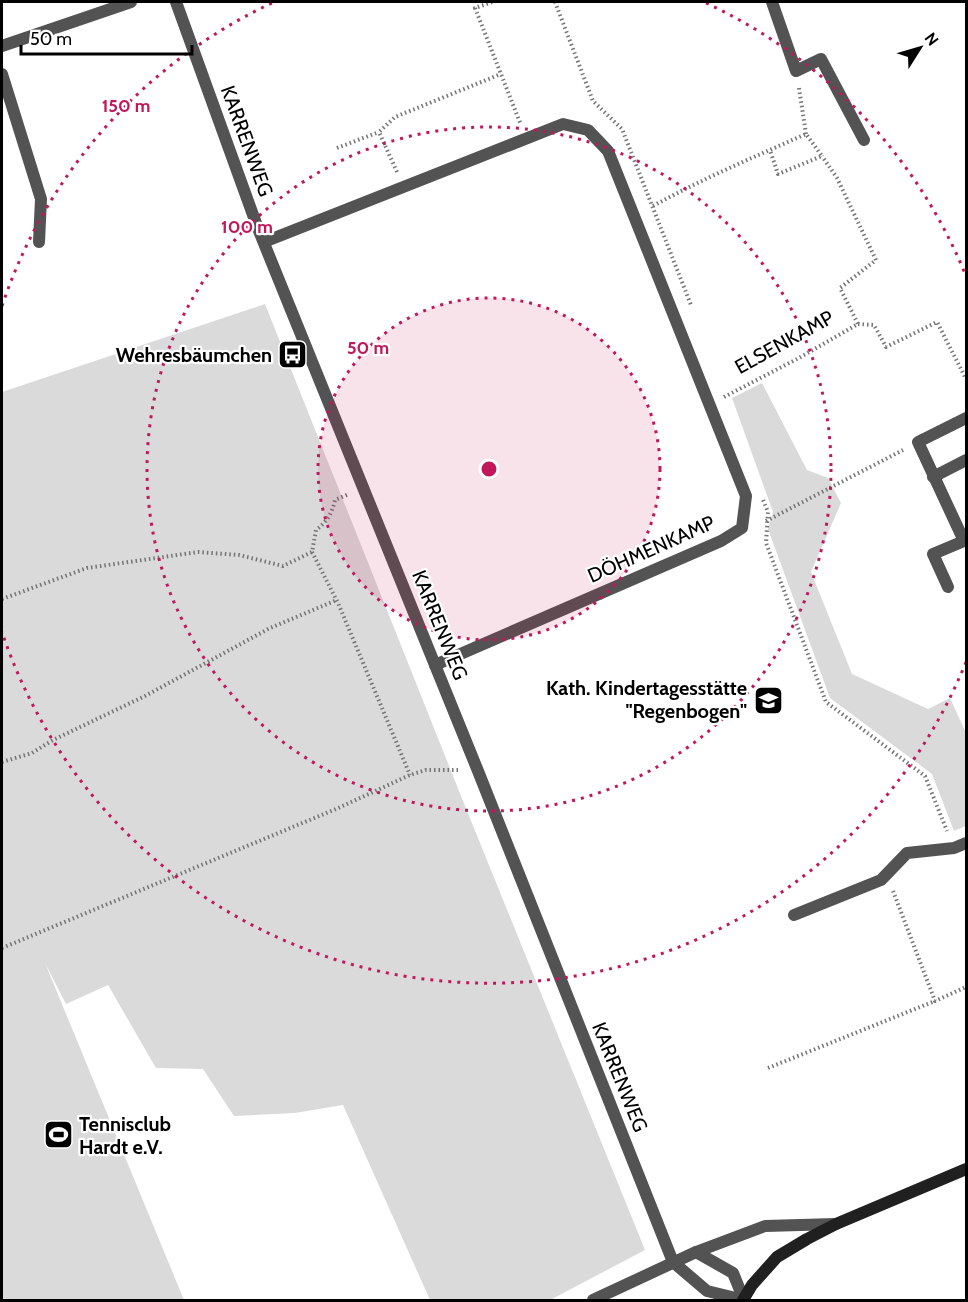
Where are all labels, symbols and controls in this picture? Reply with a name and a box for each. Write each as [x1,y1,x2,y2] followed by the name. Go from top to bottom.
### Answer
[21,18,192,56] scale bar
[890,18,950,78] north arrow
[30,28,72,50] text: 50 m
[921,29,943,50] text: N
[216,82,278,200] street label: KARRENWEG
[102,95,150,117] text: 150 m
[221,216,273,238] text: 100 m
[730,305,838,379] street label: ELSENKAMP
[347,337,389,359] text: 50 m
[277,339,309,371] bus stop icon: Wehresbäumchen
[116,343,272,367] place label: Wehresbäumchen
[479,459,499,479] centre of rings
[584,510,718,588] street label: DÖHMENKAMP
[407,567,473,683] street label: KARRENWEG
[546,676,747,723] place label: Kath. Kindertagesstätte "Regenbogen"
[752,684,784,716] school or university icon: Kath. Kindertagesstätte "Regenbogen"
[587,1019,653,1135] street label: KARRENWEG
[79,1112,171,1159] place label: Tennisclub Hardt e.V.
[42,1119,74,1151] sports icon: Tennisclub Hardt e.V.

